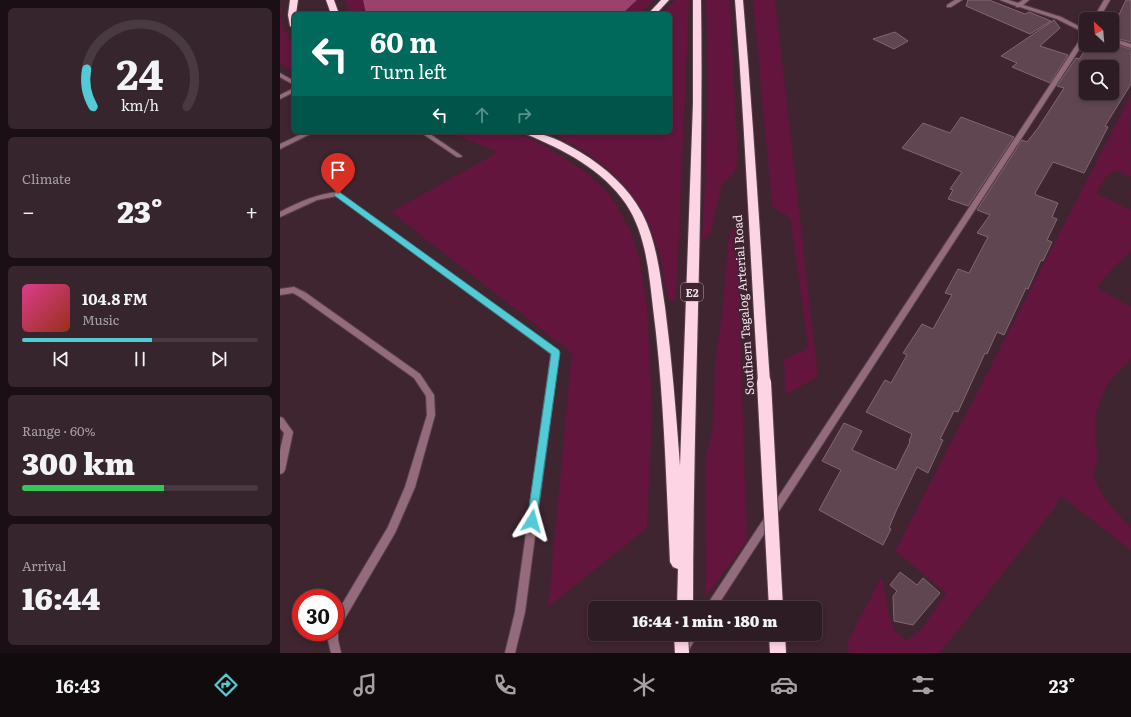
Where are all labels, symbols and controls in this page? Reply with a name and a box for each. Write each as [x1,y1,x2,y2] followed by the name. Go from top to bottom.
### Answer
[1079,12,1119,52] north arrow
[1079,12,1119,100] map controls
[370,20,437,62] text: 60 m
[304,28,356,80] icon: left
[116,40,164,102] text: 24
[370,58,447,85] text: Turn left
[1079,60,1119,100] button: search
[121,93,160,114] text: km/h
[429,104,451,126] icon: left
[471,104,493,126] icon: ahead
[513,104,535,126] icon: right
[321,153,355,194] pin
[327,159,349,181] icon: arrive
[22,169,71,188] text: Climate
[117,188,163,232] text: 23°
[22,194,35,227] text: −
[245,194,258,227] text: +
[728,214,758,396] street label: Southern Tagalog Arterial Road
[681,283,703,301] road number: E2
[82,287,148,310] text: 104.8 FM
[82,310,119,329] text: Music
[50,348,72,370] icon: previous
[129,348,151,370] icon: pause
[208,348,230,370] icon: next
[22,421,96,440] text: Range · 60%
[22,440,135,484] text: 300 km
[511,500,553,542] position arrow
[22,556,66,575] text: Arrival
[22,575,100,619] text: 16:44
[292,589,344,641] speed limit sign: 30
[632,609,778,632] text: 16:44 · 1 min · 180 m
[212,671,240,699] icon: directions
[351,671,379,699] icon: music
[491,671,519,699] icon: phone
[630,671,658,699] icon: climate
[770,671,798,699] icon: car
[909,671,937,699] icon: filters
[56,672,100,699] text: 16:43
[1049,672,1075,699] text: 23°

